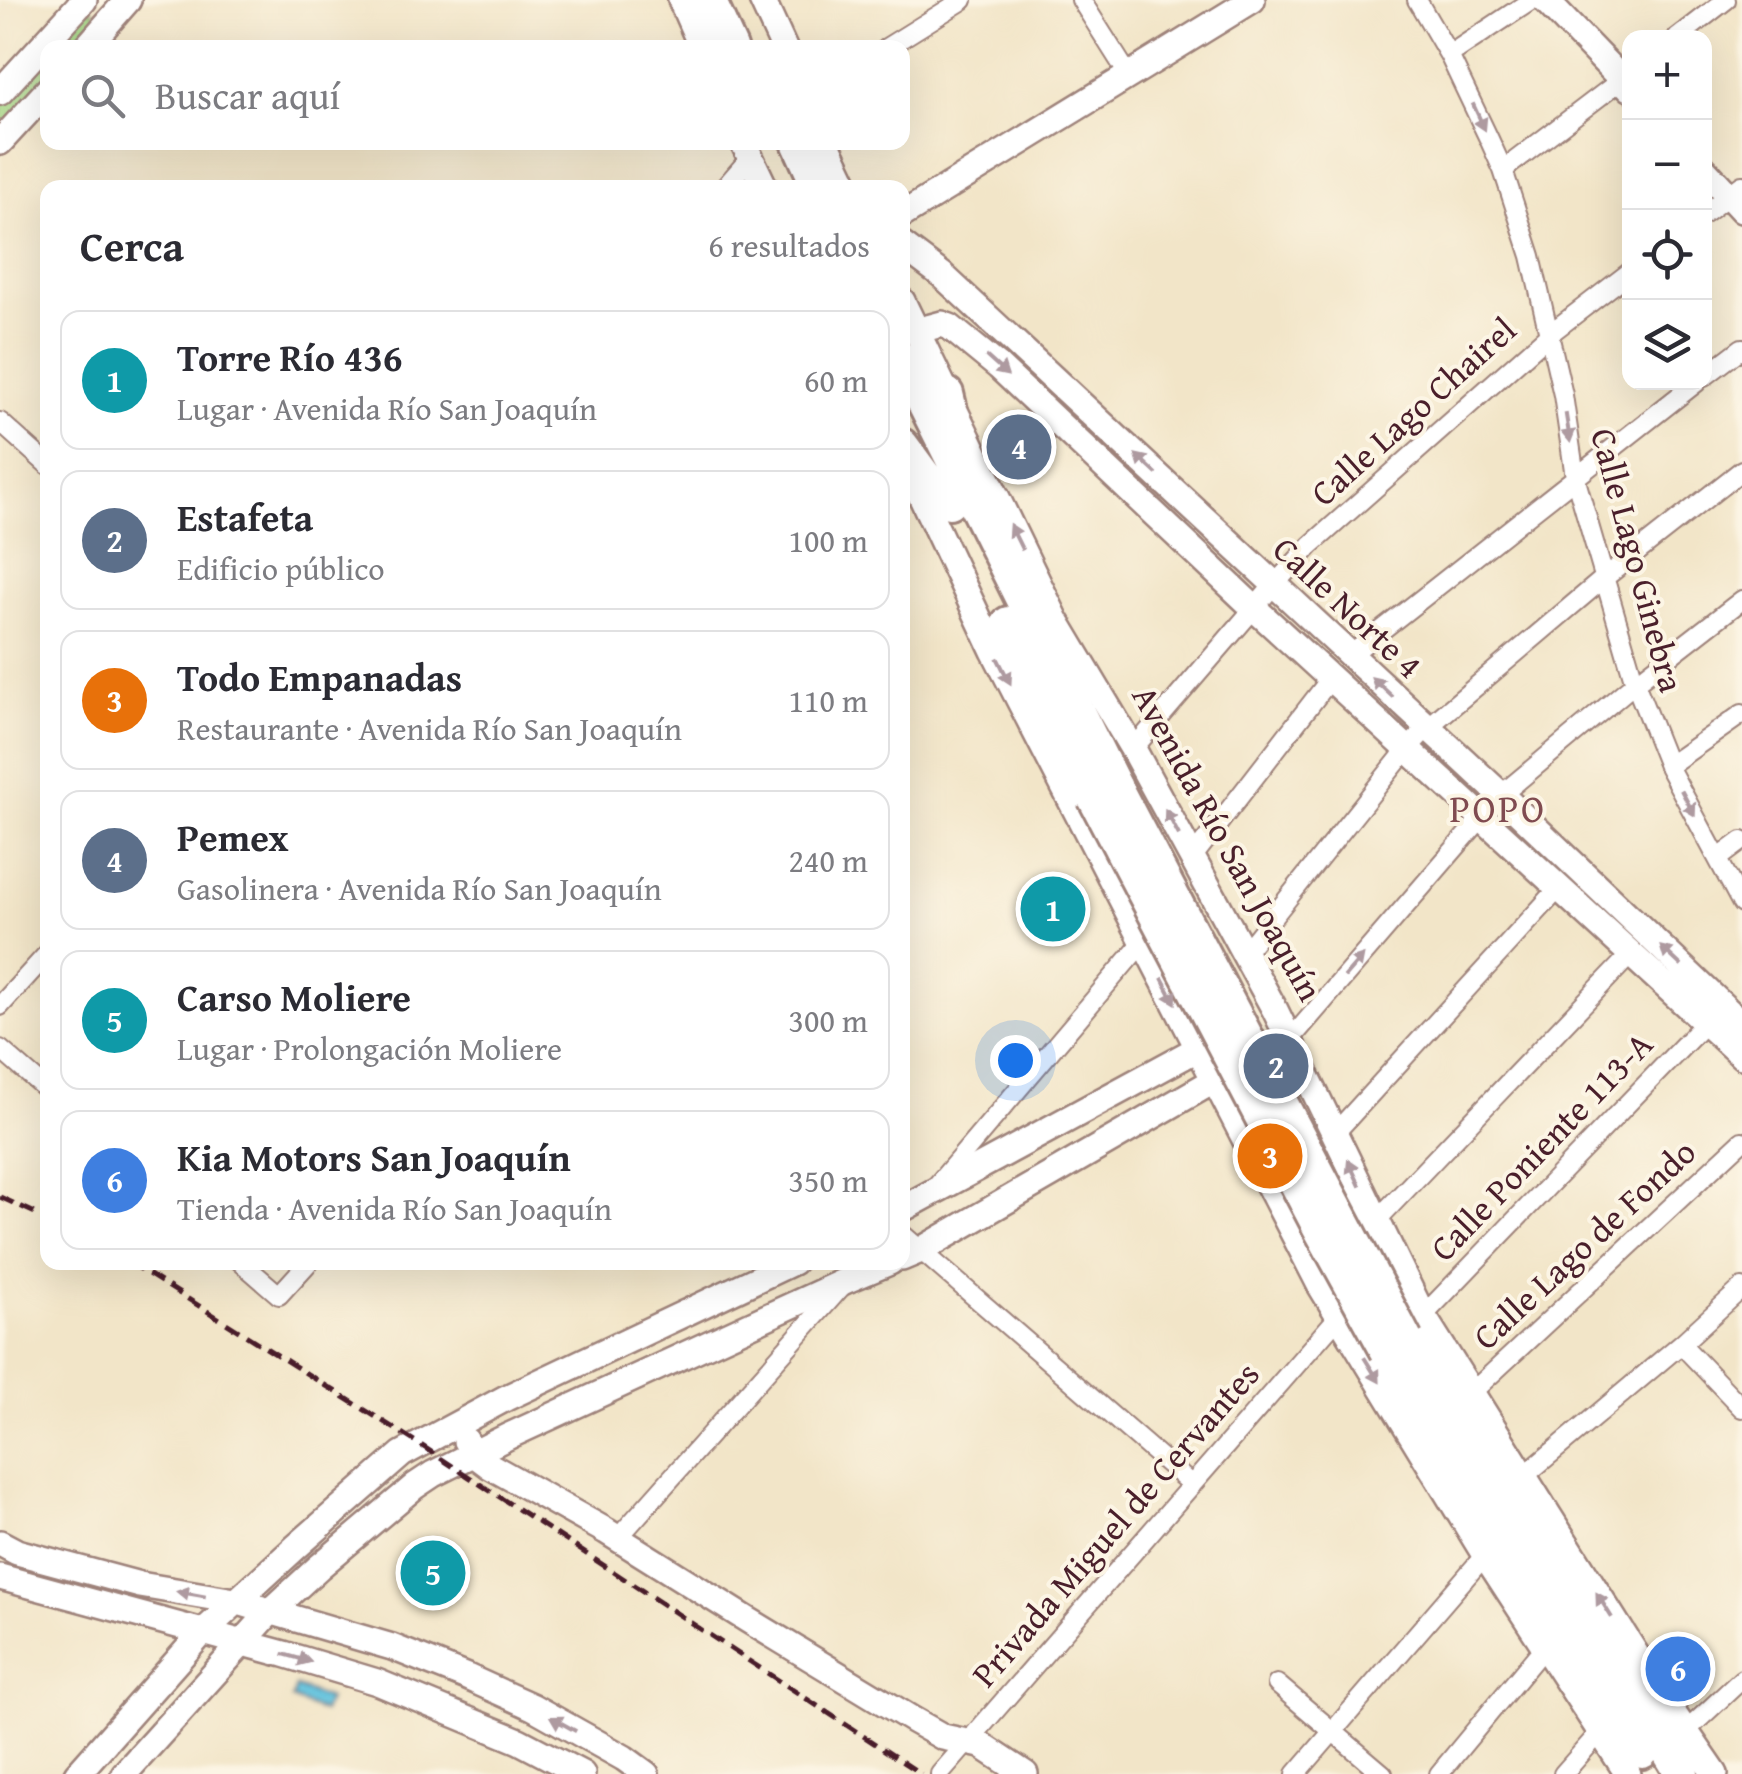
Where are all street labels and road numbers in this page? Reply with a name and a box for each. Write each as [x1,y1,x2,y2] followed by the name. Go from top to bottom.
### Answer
[1299,305,1527,517] street label: Calle Lago Chairel
[1578,422,1698,698] street label: Calle Lago Ginebra
[1262,524,1434,690] street label: Calle Norte 4
[1120,676,1336,1010] street label: Avenida Río San Joaquín
[1418,1020,1664,1272] street label: Calle Poniente 113-A
[1461,1127,1707,1361] street label: Calle Lago de Fondo
[959,1350,1271,1698] street label: Privada Miguel de Cervantes

